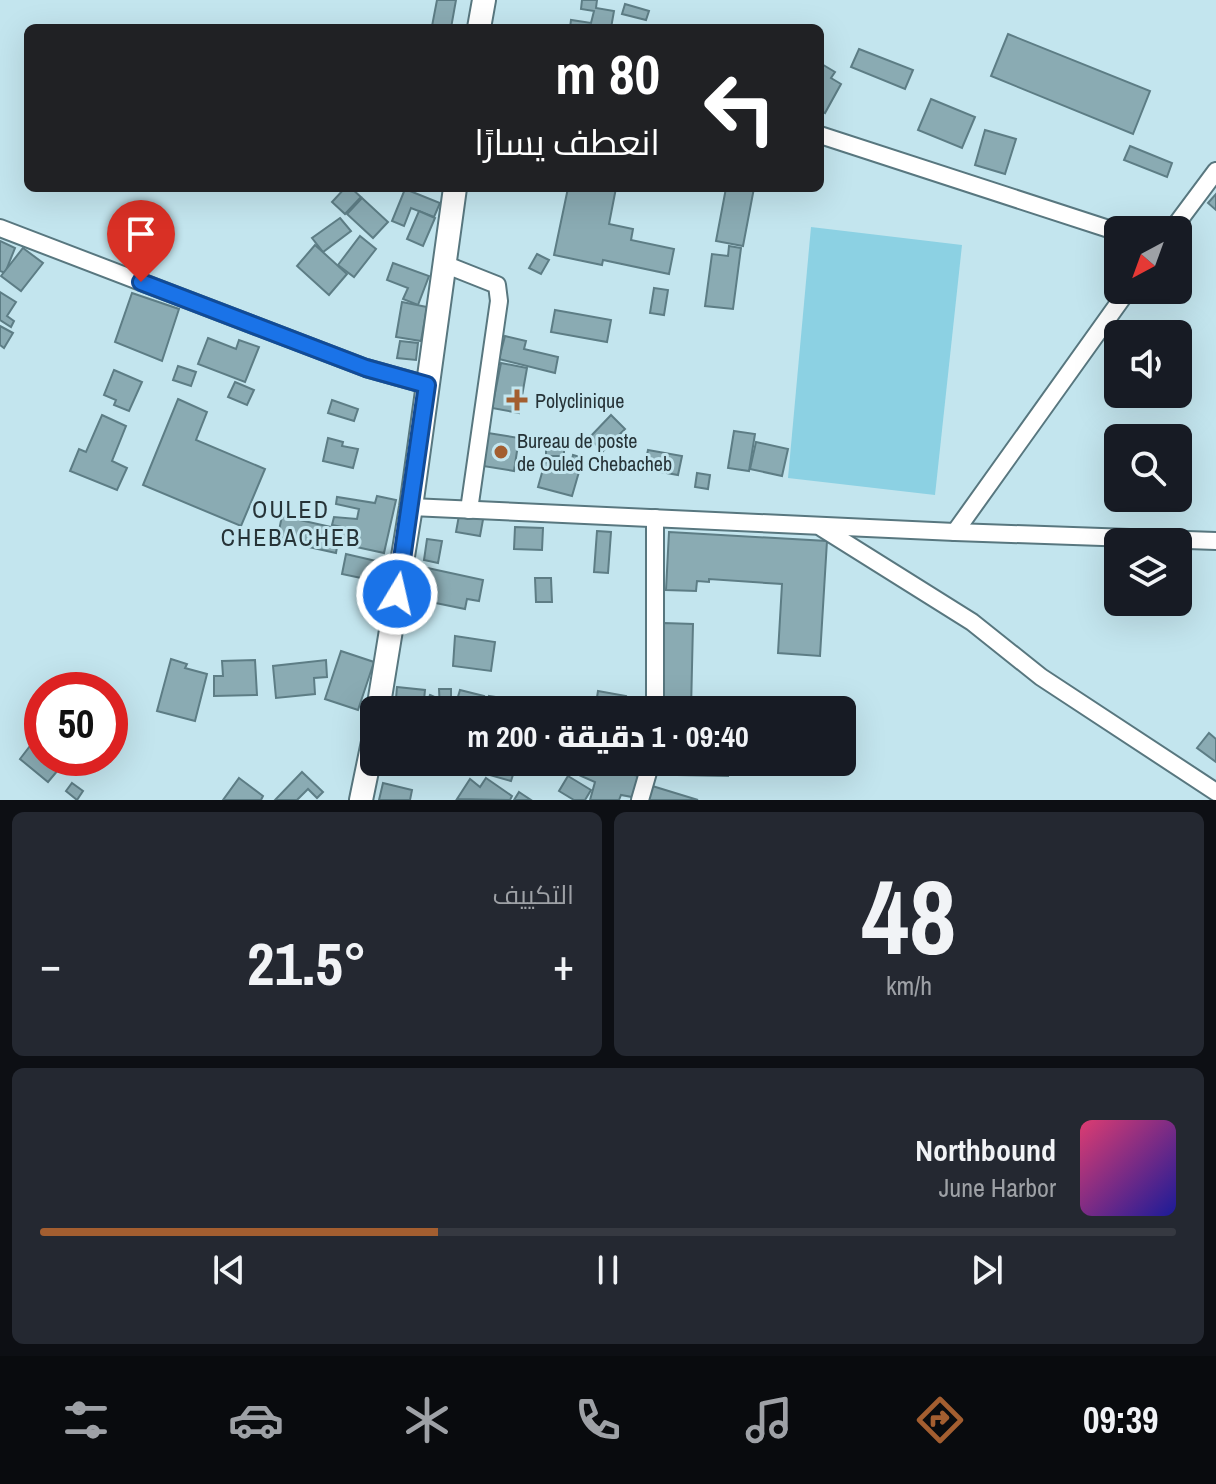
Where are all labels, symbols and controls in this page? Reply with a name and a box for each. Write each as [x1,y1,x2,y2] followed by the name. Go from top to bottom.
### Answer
[555,36,660,111] text: 80 m
[688,56,792,160] icon: left
[474,118,660,166] text: انعطف يسارًا
[107,200,175,282] pin
[119,212,163,256] icon: arrive
[1104,216,1192,304] north arrow
[1104,216,1192,616] map controls
[1104,320,1192,408] button: sound
[535,387,624,414] place label: Polyclinique
[506,389,528,411] marker: Polyclinique
[1104,424,1192,512] button: search
[517,427,672,477] place label: Bureau de poste de Ouled Chebacheb
[492,443,510,461] marker: Bureau de poste de Ouled Chebacheb
[221,493,361,553] district label: OULED CHEBACHEB
[1104,528,1192,616] button: layers
[355,552,439,636] position arrow
[24,672,128,776] speed limit sign: 50
[467,716,749,756] text: 09:40 · 1 دقيقة · 200 m
[862,846,956,986] text: 48
[492,877,574,912] text: التكييف
[247,923,367,1004] text: 21.5°
[40,934,61,994] text: −
[553,934,574,994] text: +
[886,968,932,1003] text: km/h
[915,1130,1056,1170] text: Northbound
[939,1170,1056,1205] text: June Harbor
[207,1248,251,1292] icon: previous
[586,1248,630,1292] icon: pause
[965,1248,1009,1292] icon: next
[58,1392,114,1448] icon: filters
[228,1392,284,1448] icon: car
[399,1392,455,1448] icon: climate
[570,1392,626,1448] icon: phone
[741,1392,797,1448] icon: music
[912,1392,968,1448] icon: directions
[1083,1396,1159,1444] text: 09:39

